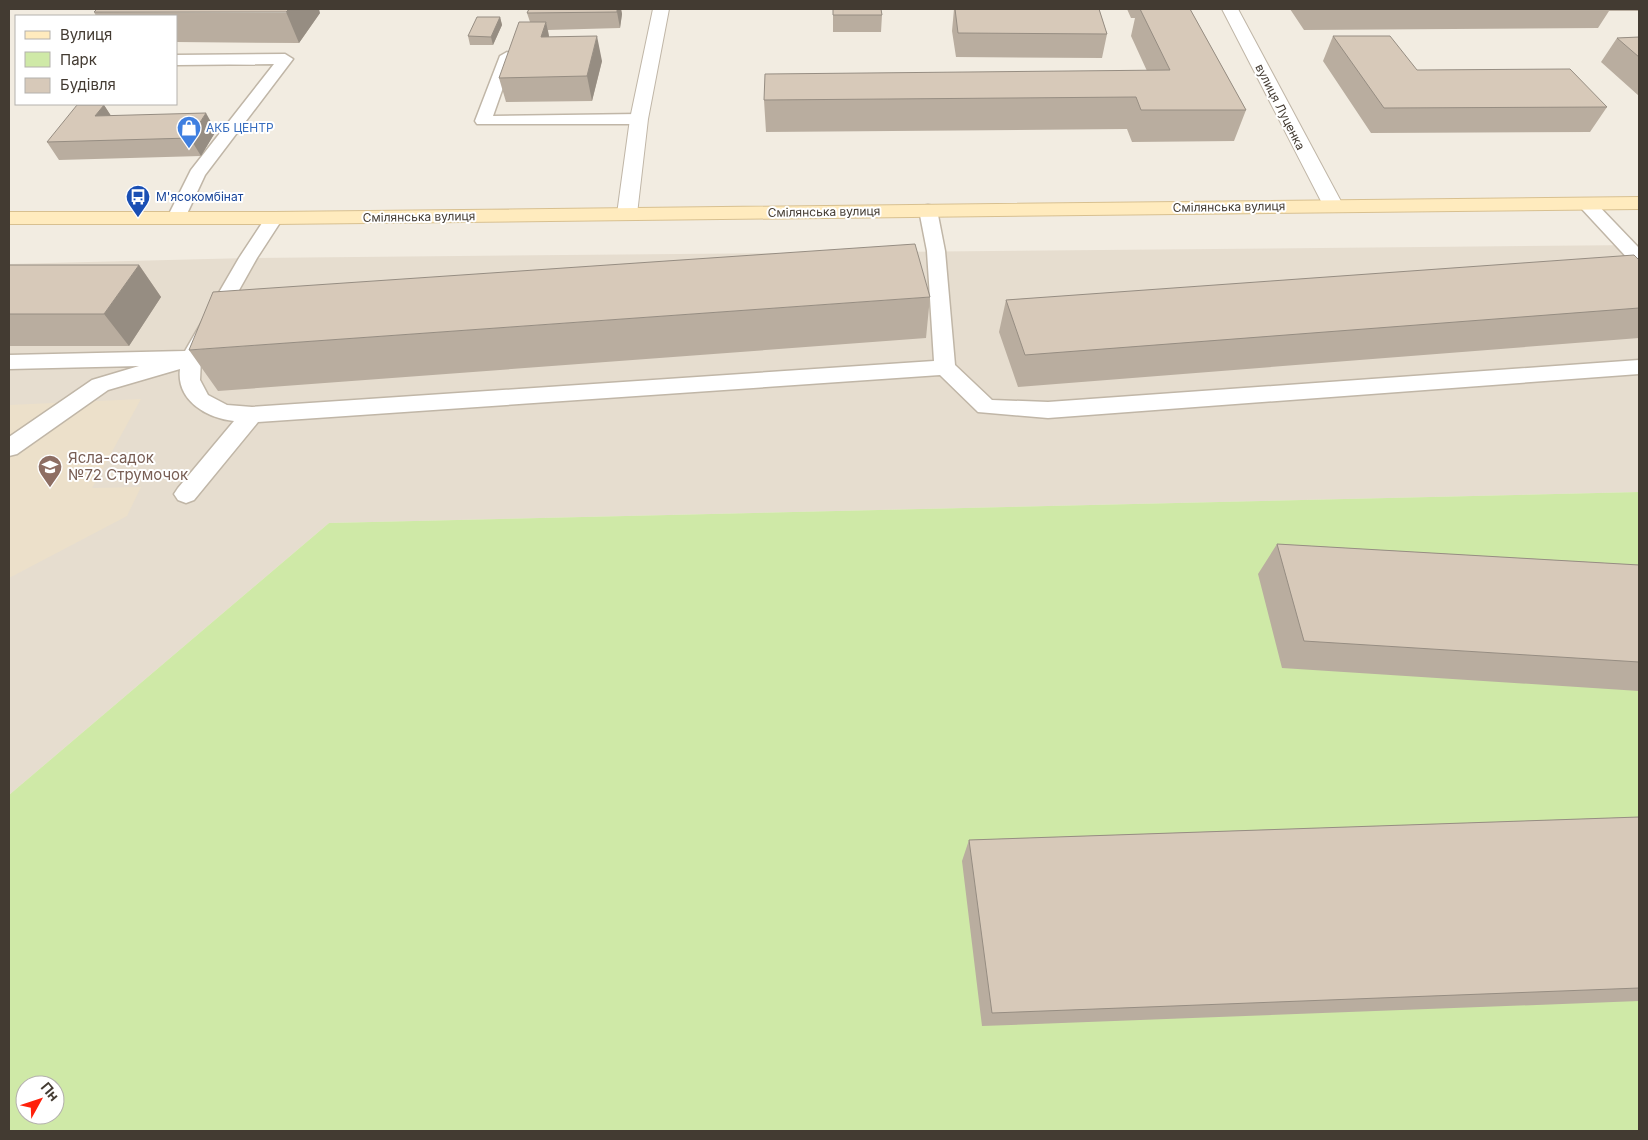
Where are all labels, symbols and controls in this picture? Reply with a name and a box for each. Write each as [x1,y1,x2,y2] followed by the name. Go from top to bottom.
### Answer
[15,15,178,105] legend
[60,25,112,44] text: Вулиця
[60,50,97,69] text: Парк
[1252,61,1309,152] street label: вулиця Луценка
[60,75,116,94] text: Будівля
[176,115,202,149] shop icon: АКБ ЦЕНТР
[206,120,274,135] place label: АКБ ЦЕНТР
[125,184,151,218] bus stop icon: М'ясокомбінат
[156,189,244,204] place label: М'ясокомбінат
[1173,198,1285,215] street label: Смілянська вулиця
[768,203,880,220] street label: Смілянська вулиця
[363,208,475,225] street label: Смілянська вулиця
[68,448,188,484] place label: Ясла-садок №72 Струмочок
[37,454,63,488] school or university icon: Ясла-садок №72 Струмочок
[15,1075,65,1125] north arrow
[38,1079,63,1104] text: Пн

